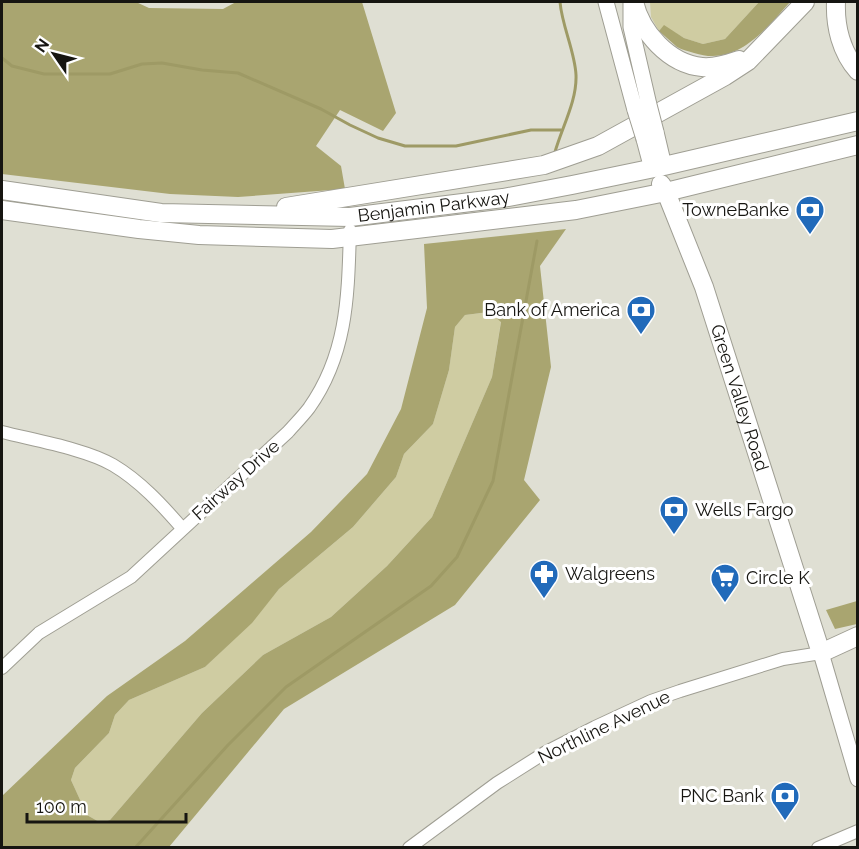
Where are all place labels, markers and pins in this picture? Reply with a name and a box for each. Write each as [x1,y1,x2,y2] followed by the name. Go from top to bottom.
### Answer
[794,194,826,236] bank icon: TowneBanke
[682,199,789,220] place label: TowneBanke
[625,294,657,336] bank icon: Bank of America
[484,299,620,320] place label: Bank of America
[658,494,690,536] bank icon: Wells Fargo
[695,499,794,520] place label: Wells Fargo
[528,558,560,600] pharmacy icon: Walgreens
[709,562,741,604] supermarket icon: Circle K
[565,563,655,584] place label: Walgreens
[746,567,810,588] place label: Circle K
[769,780,801,822] bank icon: PNC Bank
[680,785,764,806] place label: PNC Bank

